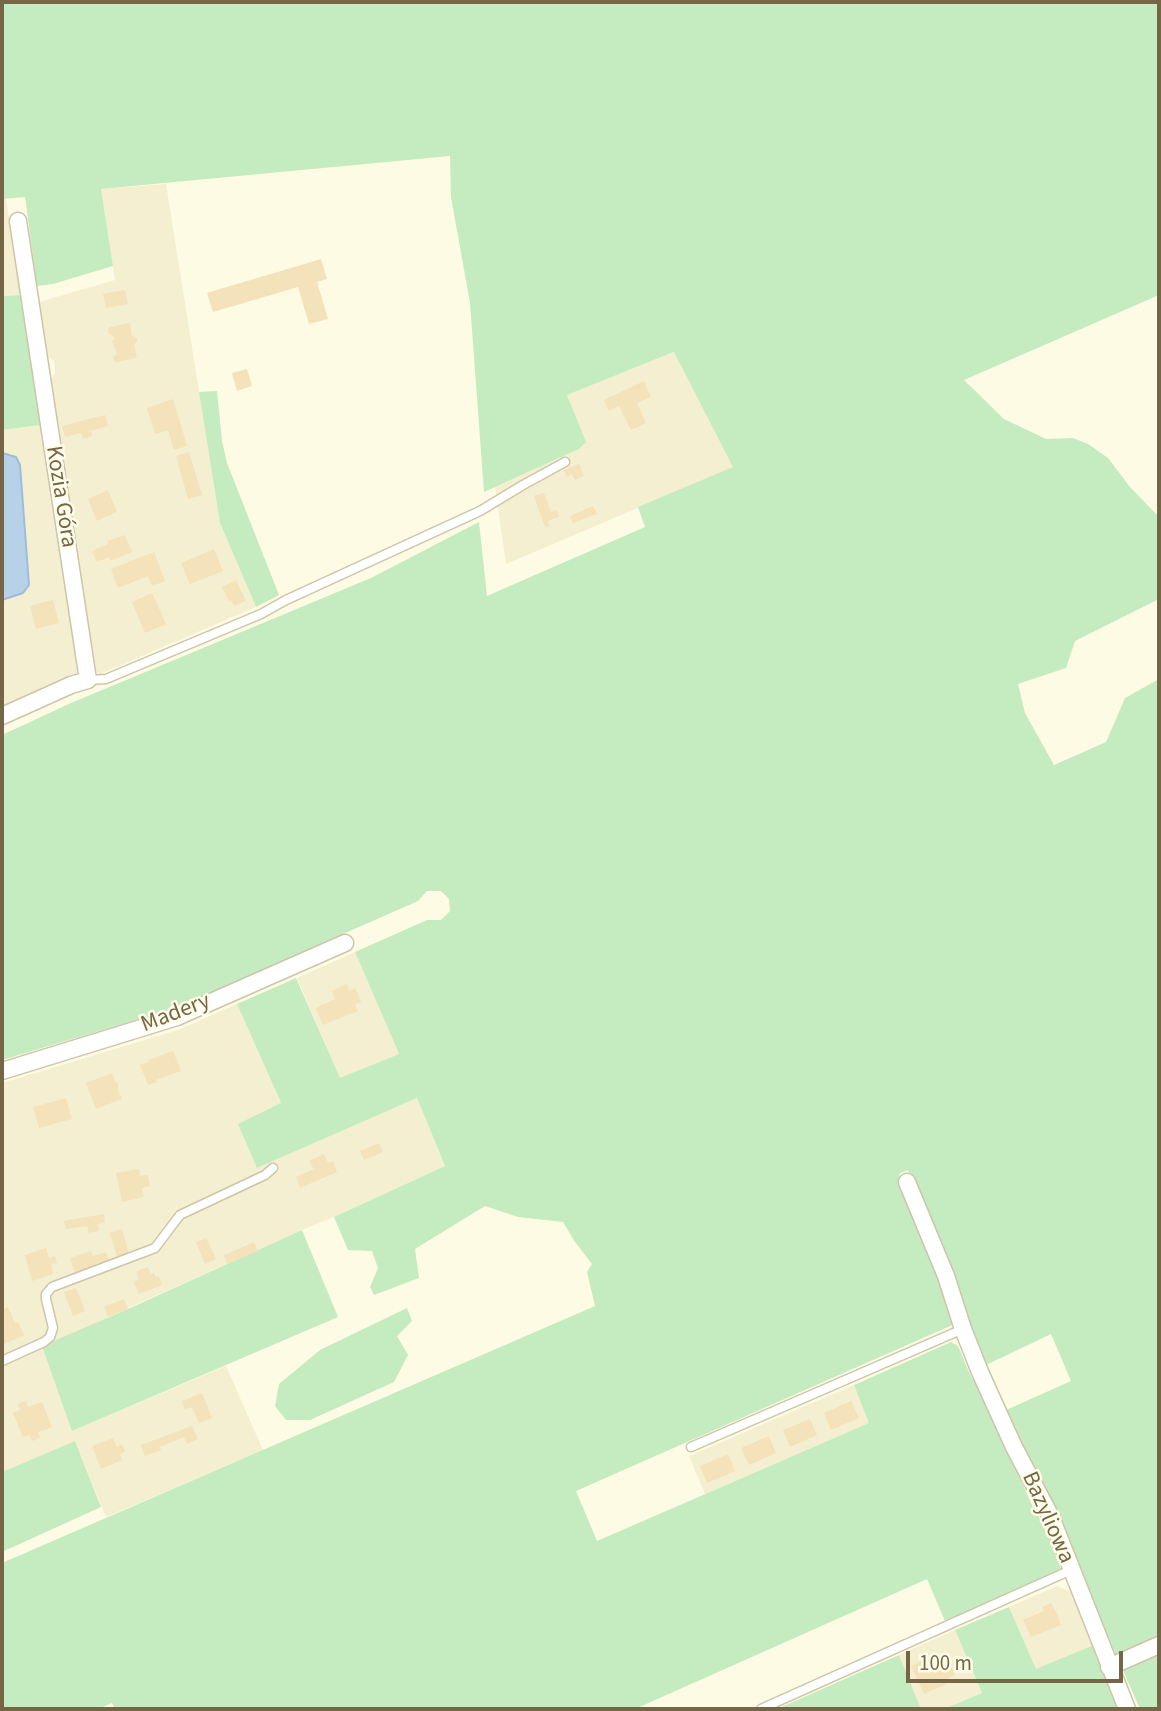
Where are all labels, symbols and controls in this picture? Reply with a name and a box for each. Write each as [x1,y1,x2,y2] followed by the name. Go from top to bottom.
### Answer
[38,444,82,550] street label: Kozia Góra
[138,988,214,1040] street label: Madery
[1015,1468,1079,1568] street label: Bazyliowa
[909,1638,1126,1682] scale bar
[919,1648,972,1678] text: 100 m

